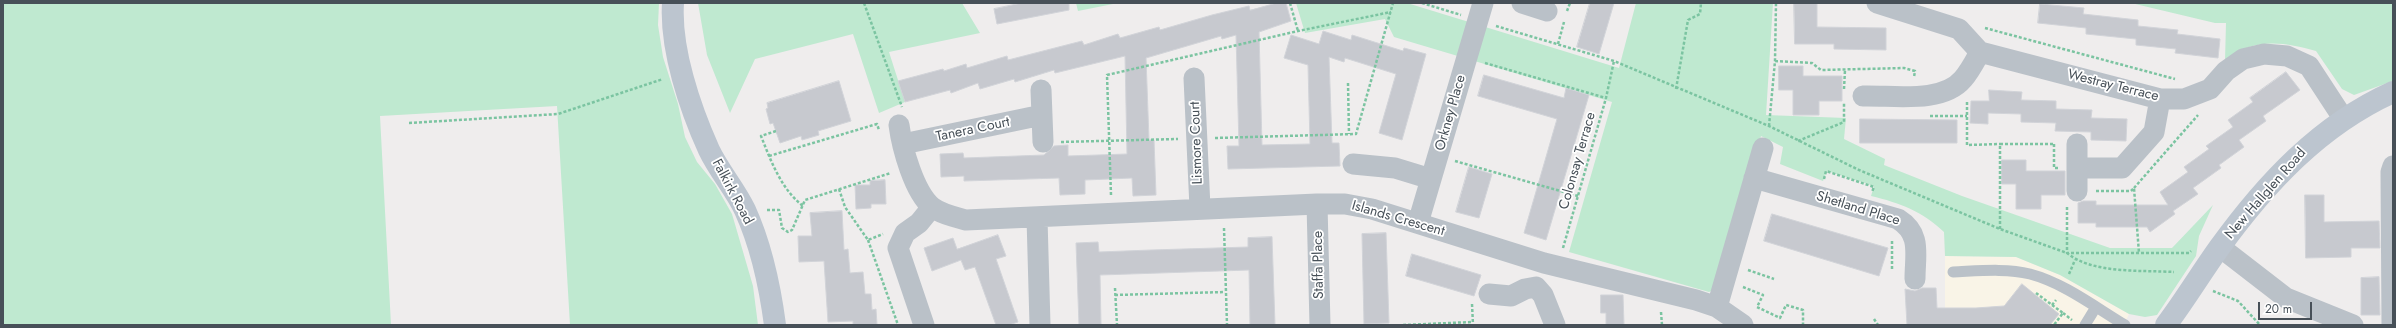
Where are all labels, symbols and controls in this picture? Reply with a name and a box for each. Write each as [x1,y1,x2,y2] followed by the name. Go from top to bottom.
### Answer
[2066,67,2160,105] street label: Westray Terrace
[1432,73,1470,153] street label: Orkney Place
[1187,101,1207,185] street label: Lismore Court
[1556,110,1600,212] street label: Colonsay Terrace
[935,114,1011,146] street label: Tanera Court
[2222,145,2310,243] street label: New Hallglen Road
[708,156,756,228] street label: Falkirk Road
[1814,188,1902,230] street label: Shetland Place
[1350,198,1446,240] street label: Islands Crescent
[1310,231,1328,299] street label: Staffa Place
[2260,294,2314,320] scale bar
[2265,300,2292,318] text: 20 m

